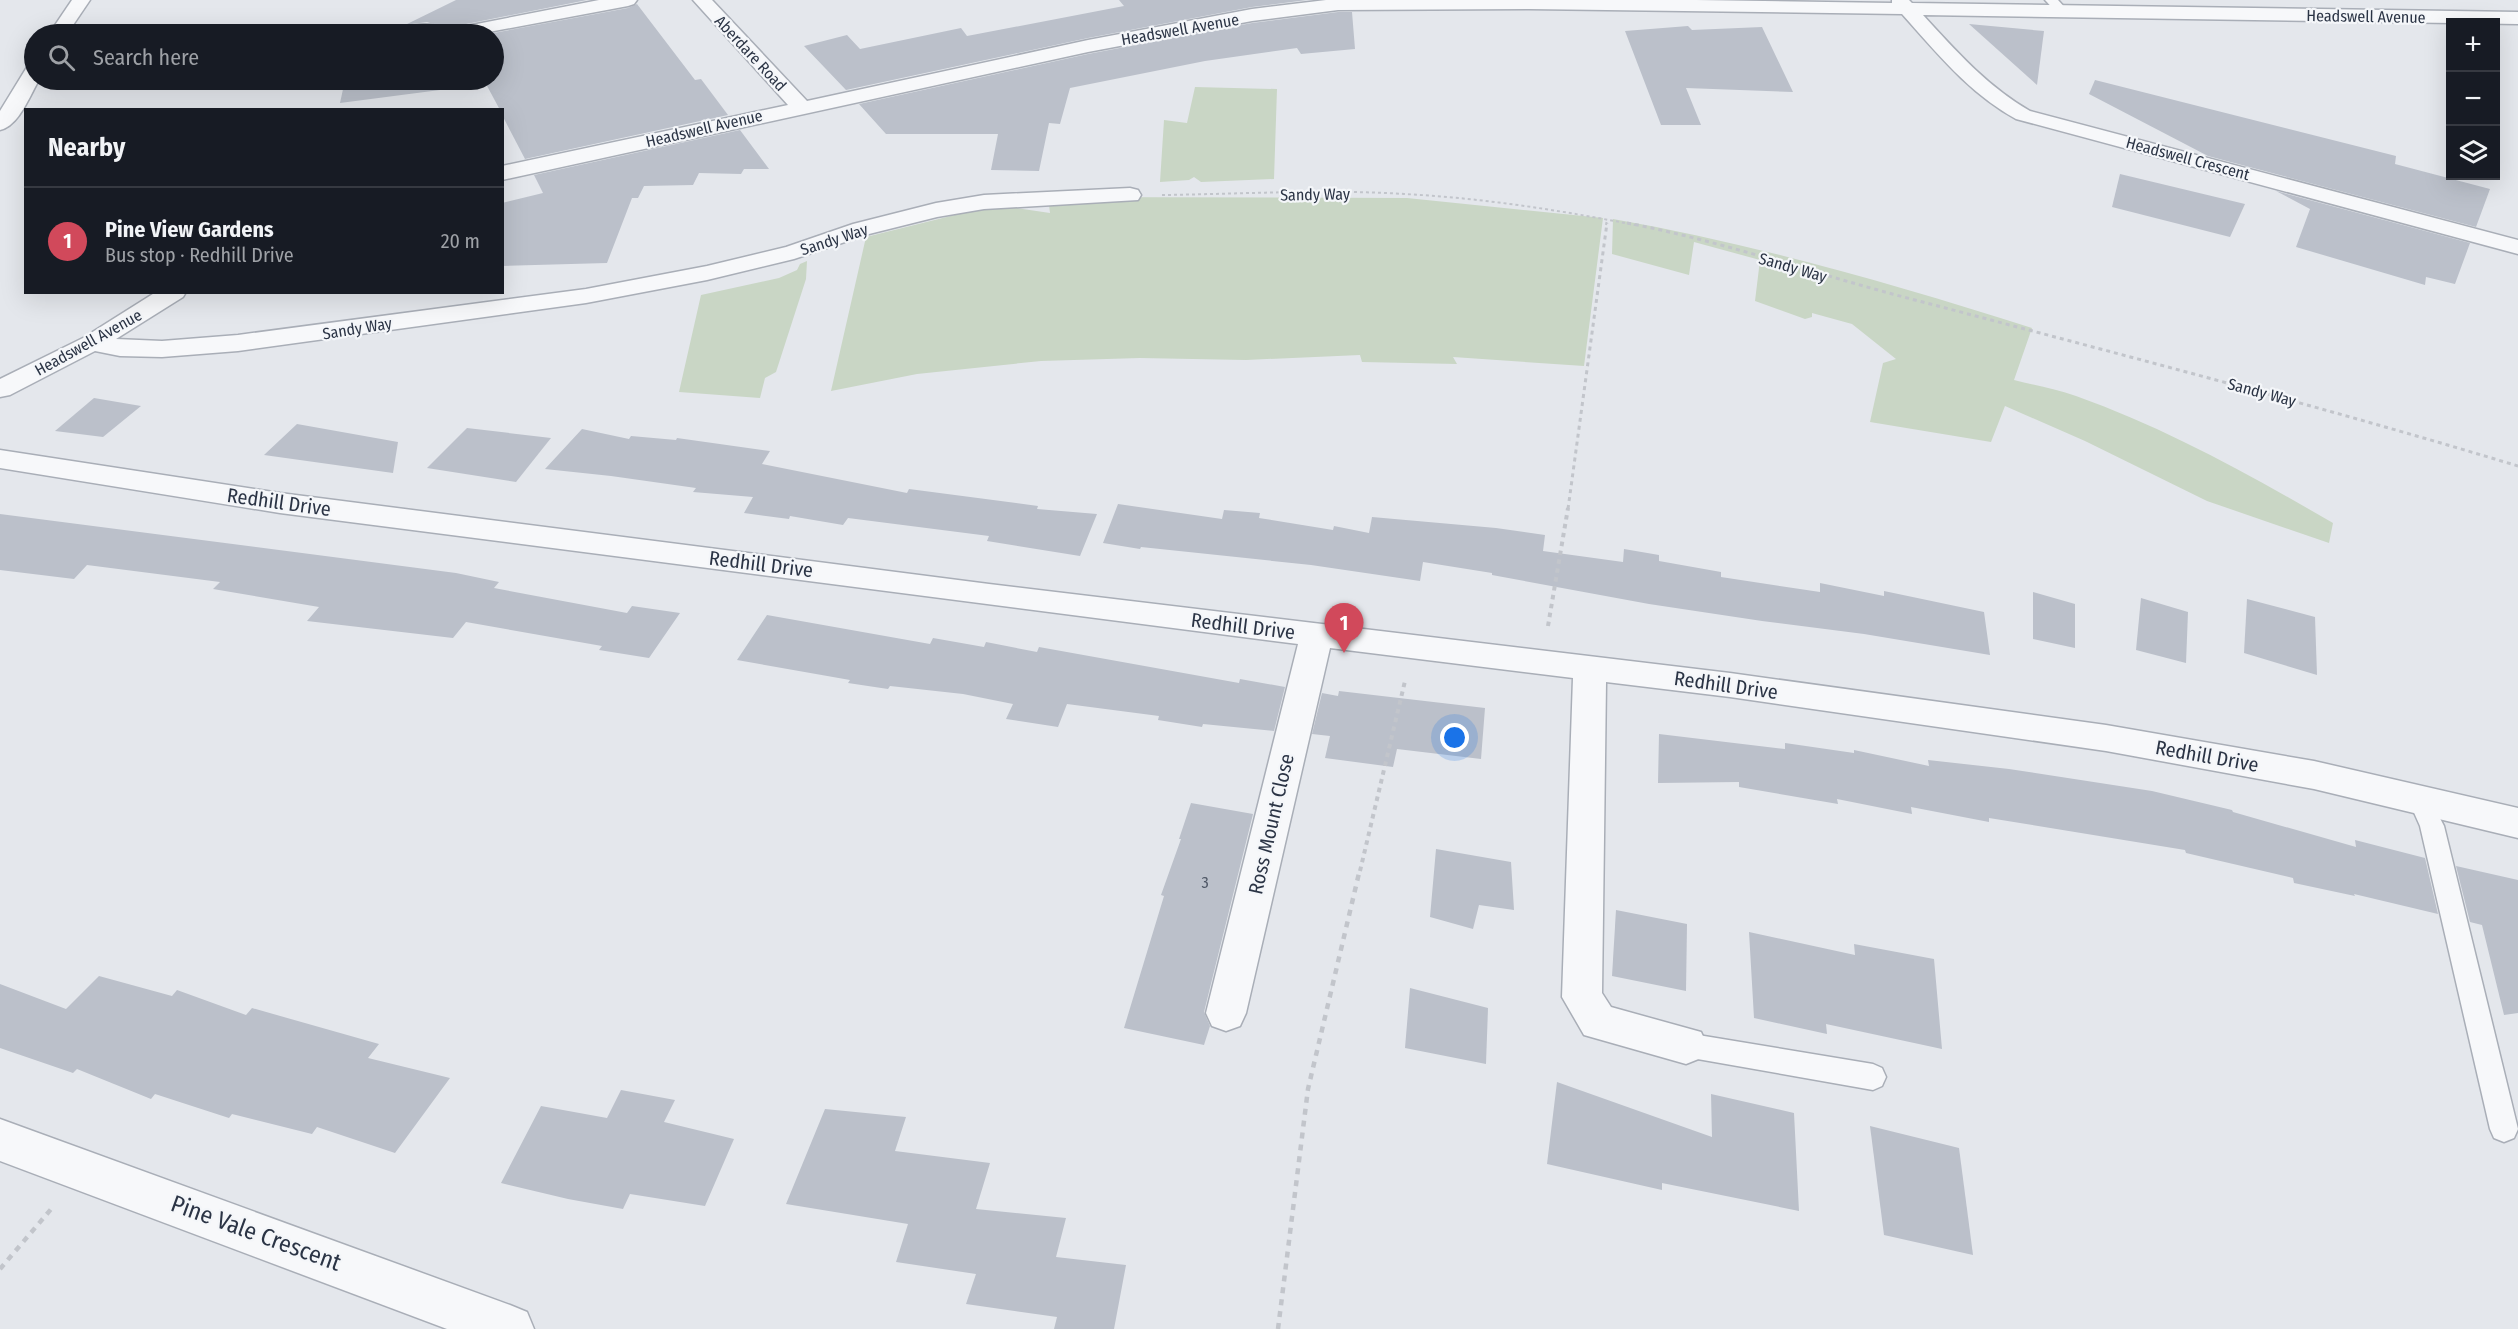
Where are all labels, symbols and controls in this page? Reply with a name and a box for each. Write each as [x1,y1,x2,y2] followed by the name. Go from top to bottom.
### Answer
[2306,6,2426,27] street label: Headswell Avenue
[1120,10,1241,49] street label: Headswell Avenue
[711,12,790,95] street label: Aberdare Road
[2446,18,2500,180] map controls
[2446,18,2500,72] button: +
[24,24,504,90] search box
[45,41,78,74] icon: search
[93,44,199,71] text: Search here
[2446,72,2500,126] button: −
[644,106,764,151] street label: Headswell Avenue
[2446,126,2500,180] button: layers
[48,132,125,163] text: Nearby
[2124,133,2252,184] street label: Headswell Crescent
[1280,184,1351,205] street label: Sandy Way
[105,216,274,243] text: Pine View Gardens
[798,219,871,259] street label: Sandy Way
[63,229,72,253] text: 1
[441,229,480,253] text: 20 m
[105,243,294,267] text: Bus stop · Redhill Drive
[1757,249,1830,286] street label: Sandy Way
[31,305,145,380] street label: Headswell Avenue
[321,314,394,343] street label: Sandy Way
[2226,374,2299,411] street label: Sandy Way
[226,483,332,521] street label: Redhill Drive
[708,546,814,582] street label: Redhill Drive
[1324,604,1364,653] pin: 1
[1190,608,1296,644] street label: Redhill Drive
[1673,666,1779,704] street label: Redhill Drive
[1440,723,1469,752] your location
[2154,735,2260,777] street label: Redhill Drive
[1243,751,1299,897] street label: Ross Mount Close
[1201,873,1209,892] house number: 3
[167,1189,345,1277] street label: Pine Vale Crescent

